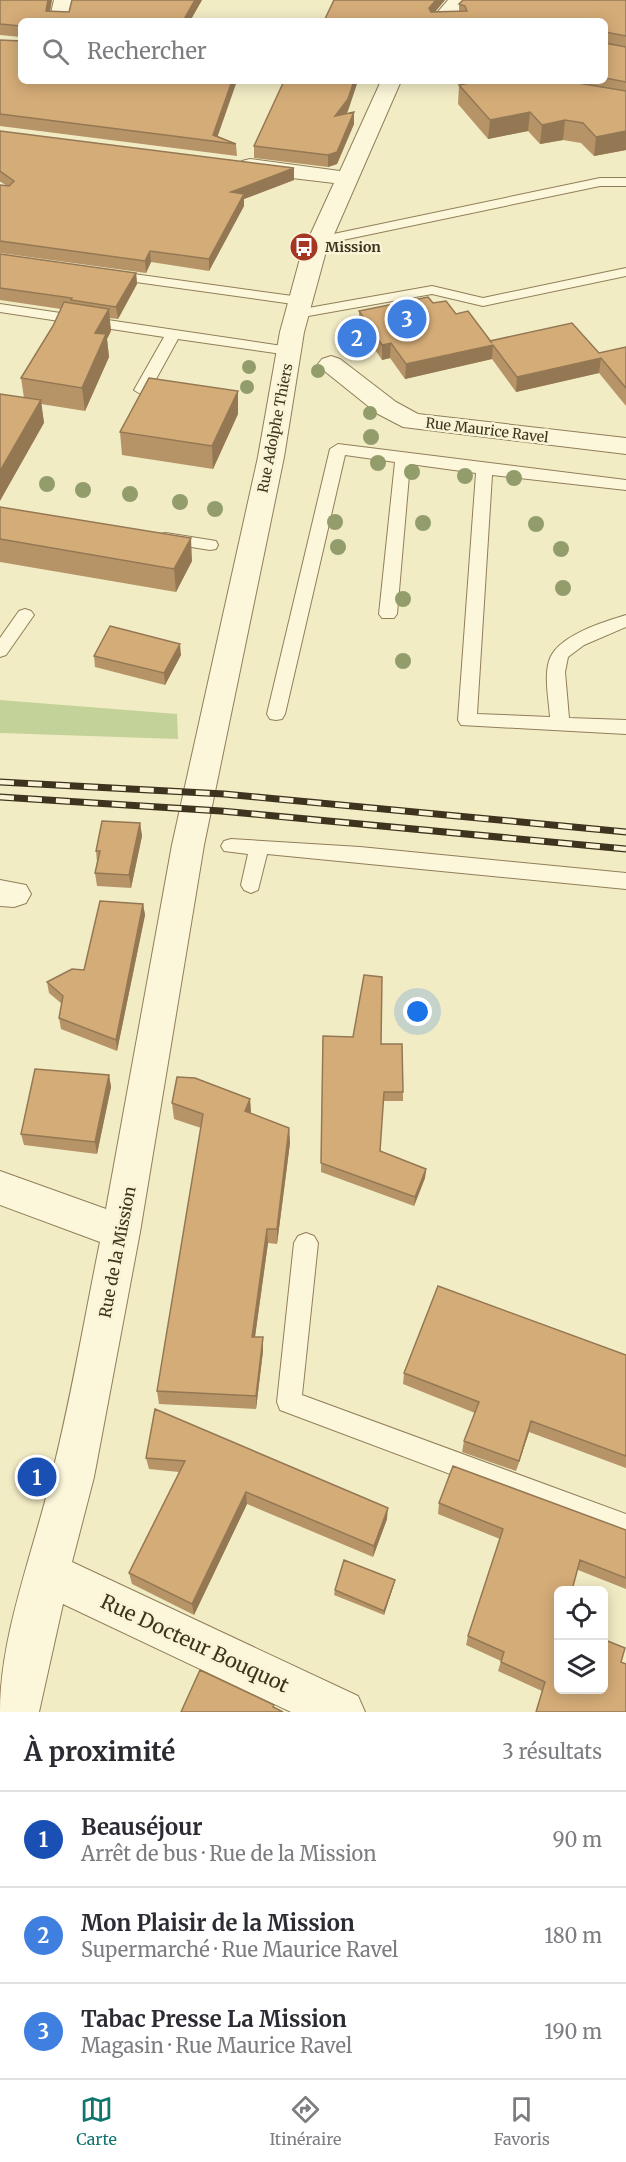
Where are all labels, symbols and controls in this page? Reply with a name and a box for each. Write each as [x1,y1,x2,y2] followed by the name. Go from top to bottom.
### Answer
[18,18,608,84] search box
[39,35,72,68] icon: search
[87,37,207,65] text: Rechercher
[288,231,320,263] bus stop icon: Mission
[325,238,381,256] place label: Mission
[388,296,426,342] pin: 3
[338,316,376,360] pin: 2
[254,362,296,494] street label: Rue Adolphe Thiers
[424,414,550,447] street label: Rue Maurice Ravel
[403,997,432,1026] your location
[94,1184,140,1320] street label: Rue de la Mission
[18,1454,57,1500] pin: 1
[554,1586,608,1694] map controls
[554,1586,608,1640] button: locate
[97,1588,293,1698] street label: Rue Docteur Bouquot
[554,1640,608,1694] button: layers
[24,1735,175,1768] text: À proximité
[502,1739,602,1764] text: 3 résultats
[81,1813,202,1841] text: Beauséjour
[39,1827,48,1852] text: 1
[552,1827,602,1852] text: 90 m
[81,1841,376,1866] text: Arrêt de bus · Rue de la Mission
[81,1909,355,1937] text: Mon Plaisir de la Mission
[38,1923,49,1948] text: 2
[544,1923,602,1948] text: 180 m
[81,1937,398,1962] text: Supermarché · Rue Maurice Ravel
[81,2005,347,2033] text: Tabac Presse La Mission
[38,2019,49,2044] text: 3
[544,2019,602,2044] text: 190 m
[81,2033,352,2058] text: Magasin · Rue Maurice Ravel
[76,2093,117,2149] tab: Carte
[269,2093,341,2149] tab: Itinéraire
[494,2093,550,2149] tab: Favoris

